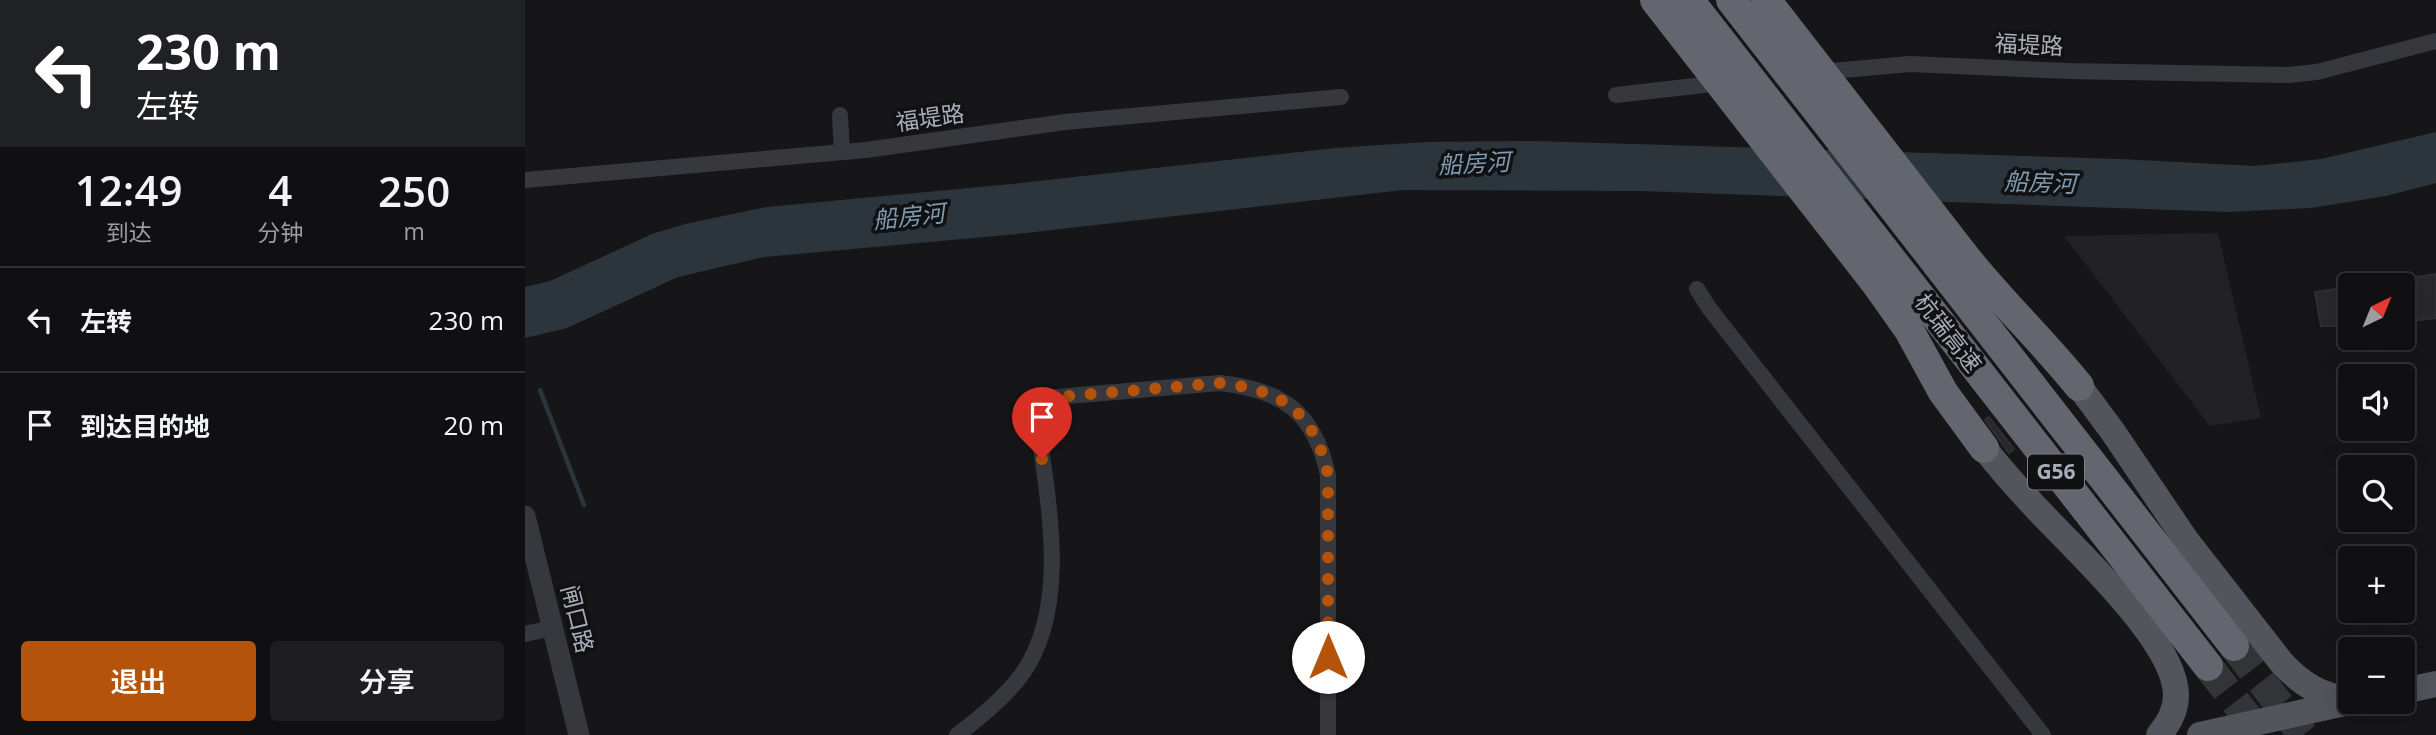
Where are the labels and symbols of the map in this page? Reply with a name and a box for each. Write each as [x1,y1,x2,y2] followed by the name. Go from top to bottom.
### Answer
[1994,26,2064,62] street label: 福堤路
[893,96,966,138] street label: 福堤路
[1437,144,1515,181] water label: 船房河
[2003,164,2081,199] water label: 船房河
[871,195,950,236] water label: 船房河
[2338,273,2415,350] north arrow
[1908,286,1990,378] street label: 杭瑞高速
[1012,387,1072,459] pin
[2028,454,2084,490] road number: G56
[554,581,602,656] street label: 闸口路
[1291,620,1365,694] position arrow

